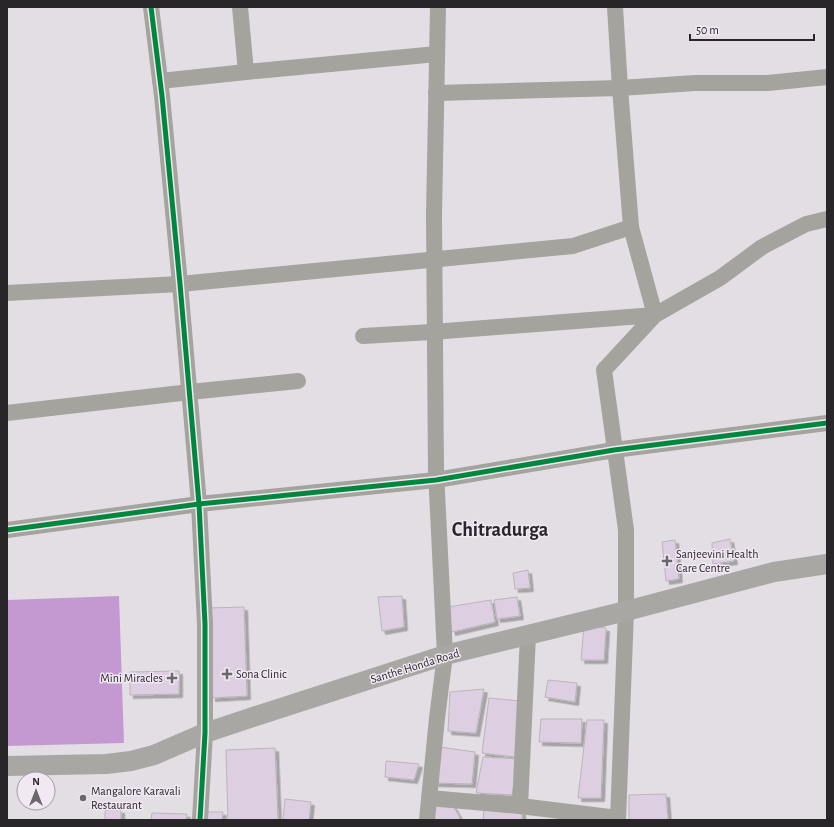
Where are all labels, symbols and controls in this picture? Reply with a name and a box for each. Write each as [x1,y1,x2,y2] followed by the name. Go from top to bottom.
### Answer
[690,16,814,42] scale bar
[696,24,719,36] text: 50 m
[452,520,549,540] district label: Chitradurga
[676,548,758,574] place label: Sanjeevini Health Care Centre
[661,555,673,567] marker: Sanjeevini Health Care Centre
[369,647,461,685] street label: Santhe Honda Road
[221,668,233,680] marker: Sona Clinic
[236,668,287,680] place label: Sona Clinic
[100,672,163,684] place label: Mini Miracles
[166,672,178,684] marker: Mini Miracles
[16,771,56,811] north arrow
[32,776,40,787] text: N
[91,785,181,811] place label: Mangalore Karavali Restaurant
[78,793,88,803] marker: Mangalore Karavali Restaurant

